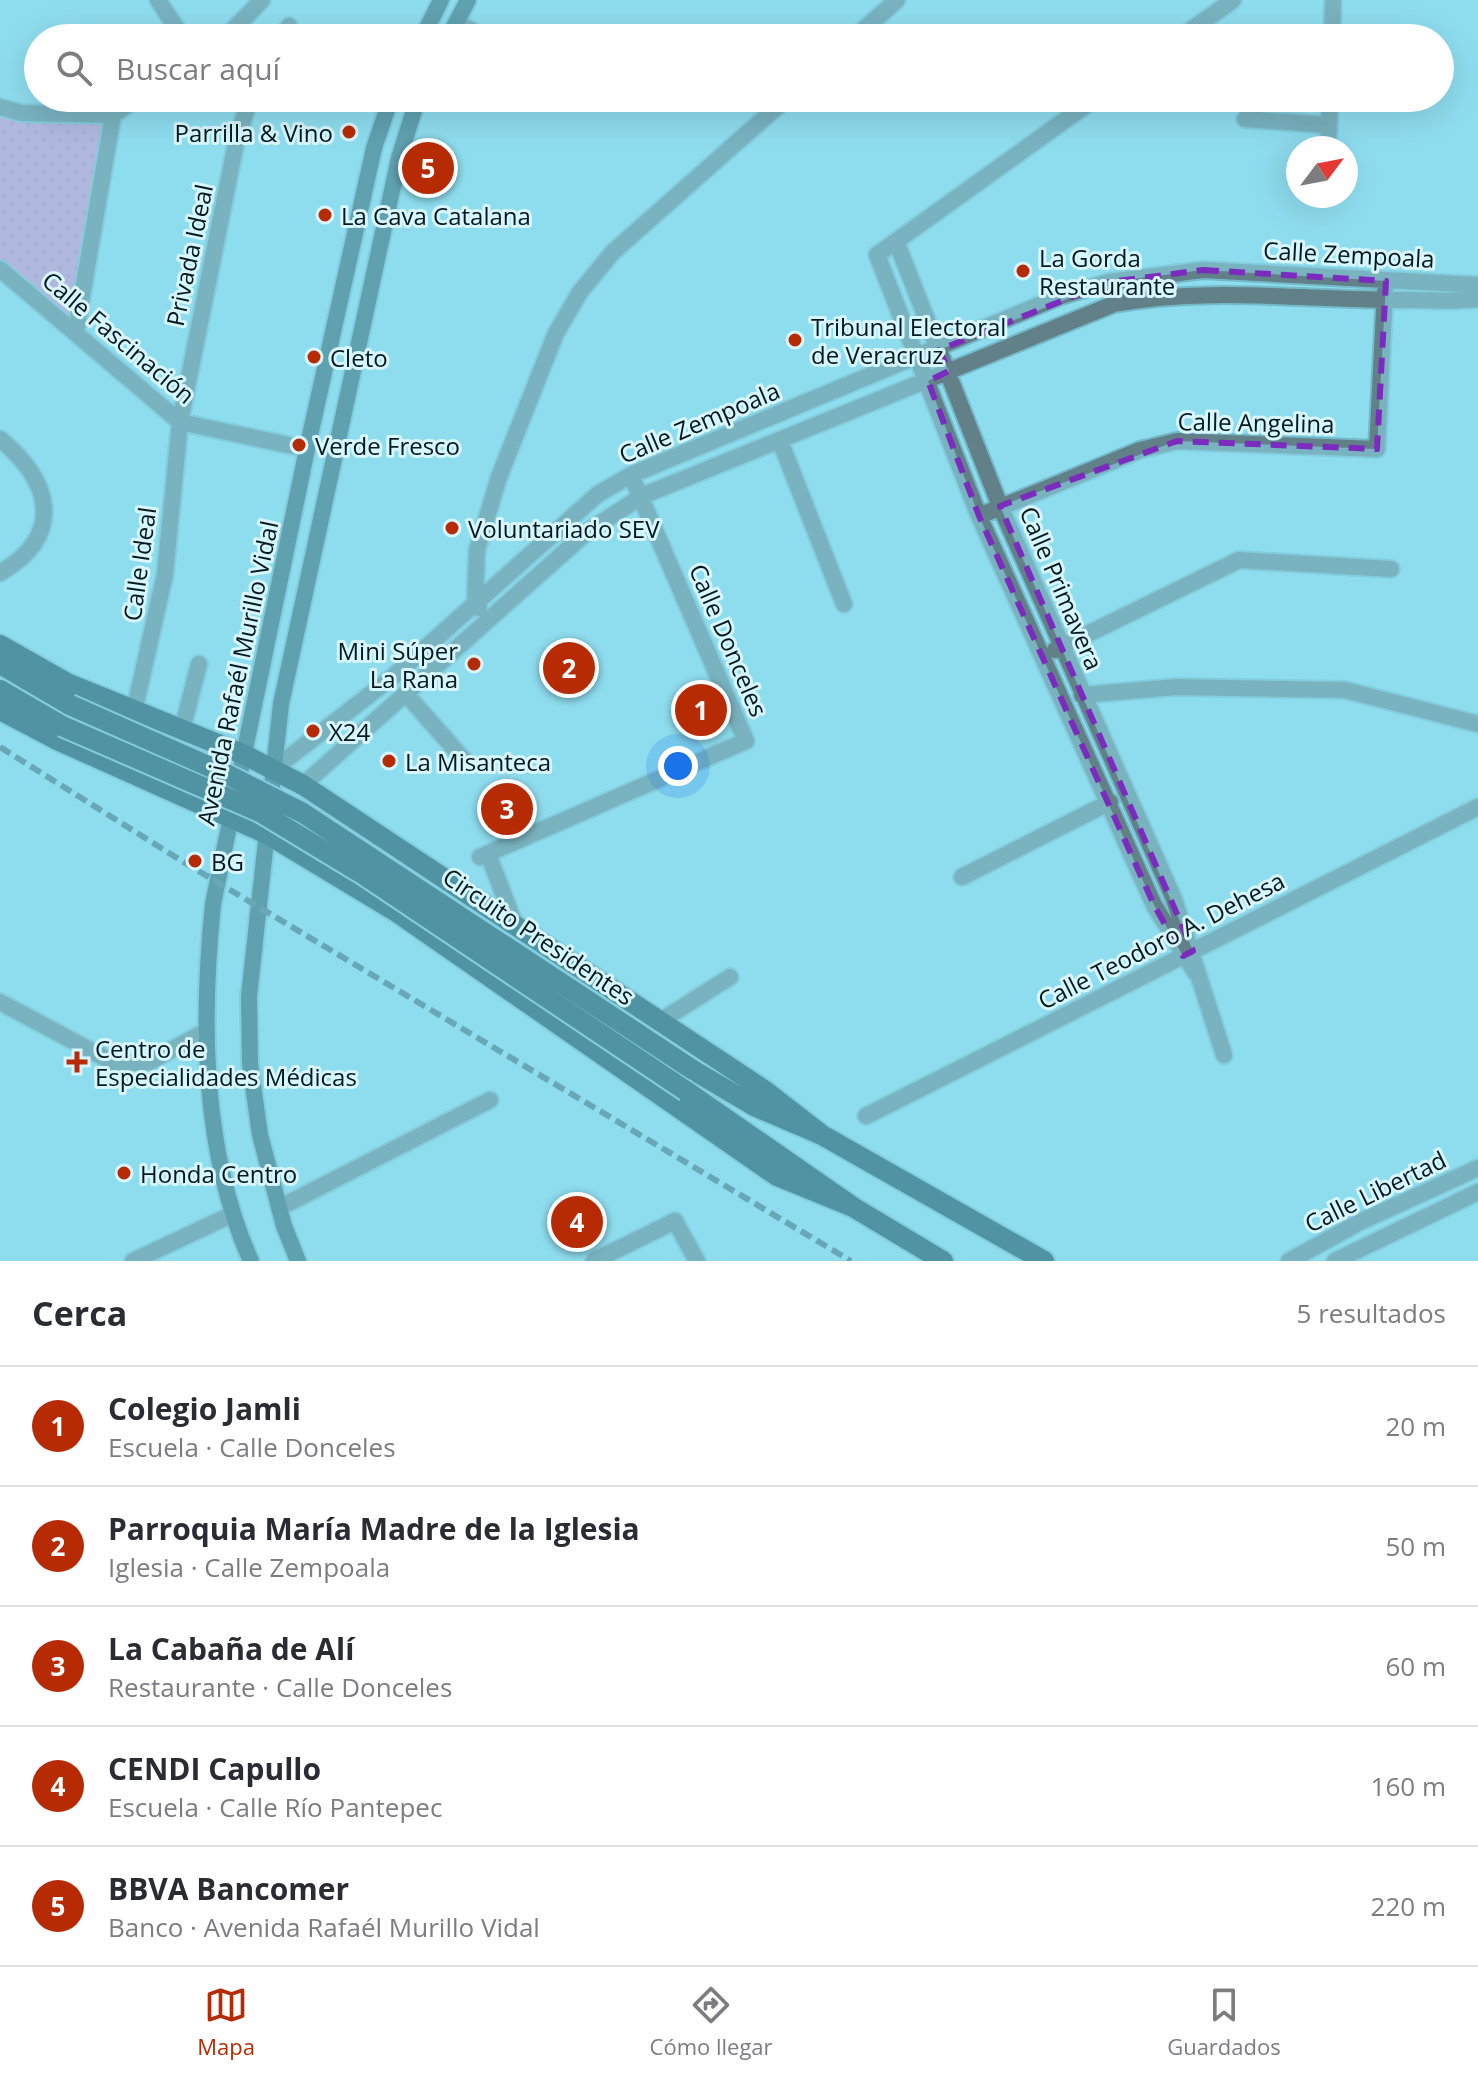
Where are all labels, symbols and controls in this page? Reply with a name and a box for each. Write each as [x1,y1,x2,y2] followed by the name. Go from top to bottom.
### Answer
[24,24,1454,112] search box
[52,46,96,90] icon: search
[116,48,280,89] text: Buscar aquí
[175,116,333,149] place label: Parrilla & Vino
[340,123,358,141] marker: Parrilla & Vino
[1286,136,1358,208] north arrow
[402,138,454,198] pin: 5
[158,181,220,329] street label: Privada Ideal
[341,199,531,232] place label: La Cava Catalana
[316,206,334,224] marker: La Cava Catalana
[1262,233,1436,275] street label: Calle Zempoala
[1039,241,1175,302] place label: La Gorda Restaurante
[1014,262,1032,280] marker: La Gorda Restaurante
[36,263,202,411] street label: Calle Fascinación
[811,310,1006,371] place label: Tribunal Electoral de Veracruz
[786,331,804,349] marker: Tribunal Electoral de Veracruz
[330,341,388,374] place label: Cleto
[305,348,323,366] marker: Cleto
[614,373,784,471] street label: Calle Zempoala
[1177,404,1335,440] street label: Calle Angelina
[315,429,460,462] place label: Verde Fresco
[290,436,308,454] marker: Verde Fresco
[1013,501,1111,675] street label: Calle Primavera
[115,505,163,623] street label: Calle Ideal
[468,512,660,545] place label: Voluntariado SEV
[189,518,285,828] street label: Avenida Rafaél Murillo Vidal
[443,519,461,537] marker: Voluntariado SEV
[682,559,776,721] street label: Calle Donceles
[337,634,458,695] place label: Mini Súper La Rana
[543,638,595,698] pin: 2
[465,655,483,673] marker: Mini Súper La Rana
[675,680,727,740] pin: 1
[329,715,371,748] place label: X24
[304,722,322,740] marker: X24
[405,745,551,778] place label: La Misanteca
[658,746,698,786] your location
[380,752,398,770] marker: La Misanteca
[481,779,533,839] pin: 3
[211,845,244,878] place label: BG
[186,852,204,870] marker: BG
[437,860,641,1012] street label: Circuito Presidentes
[1032,863,1290,1017] street label: Calle Teodoro A. Dehesa
[95,1032,357,1093] place label: Centro de Especialidades Médicas
[66,1051,88,1073] marker: Centro de Especialidades Médicas
[1299,1143,1451,1239] street label: Calle Libertad
[140,1157,297,1190] place label: Honda Centro
[115,1164,133,1182] marker: Honda Centro
[551,1192,603,1252] pin: 4
[32,1290,127,1336] text: Cerca
[1297,1295,1446,1331] text: 5 resultados
[108,1388,301,1429] text: Colegio Jamli
[51,1408,65,1444] text: 1
[1385,1408,1446,1444] text: 20 m
[108,1429,396,1465] text: Escuela · Calle Donceles
[108,1508,640,1549] text: Parroquia María Madre de la Iglesia
[51,1528,65,1564] text: 2
[1385,1528,1446,1564] text: 50 m
[108,1549,390,1585] text: Iglesia · Calle Zempoala
[108,1628,354,1669] text: La Cabaña de Alí
[51,1648,65,1684] text: 3
[1385,1648,1446,1684] text: 60 m
[108,1669,452,1705] text: Restaurante · Calle Donceles
[108,1748,321,1789] text: CENDI Capullo
[51,1768,65,1804] text: 4
[1371,1768,1446,1804] text: 160 m
[108,1789,442,1825] text: Escuela · Calle Río Pantepec
[108,1868,349,1909] text: BBVA Bancomer
[51,1888,65,1924] text: 5
[1371,1888,1446,1924] text: 220 m
[108,1909,540,1945] text: Banco · Avenida Rafaél Murillo Vidal
[197,1983,255,2061] tab: Mapa
[650,1983,773,2061] tab: Cómo llegar
[1167,1983,1281,2061] tab: Guardados

